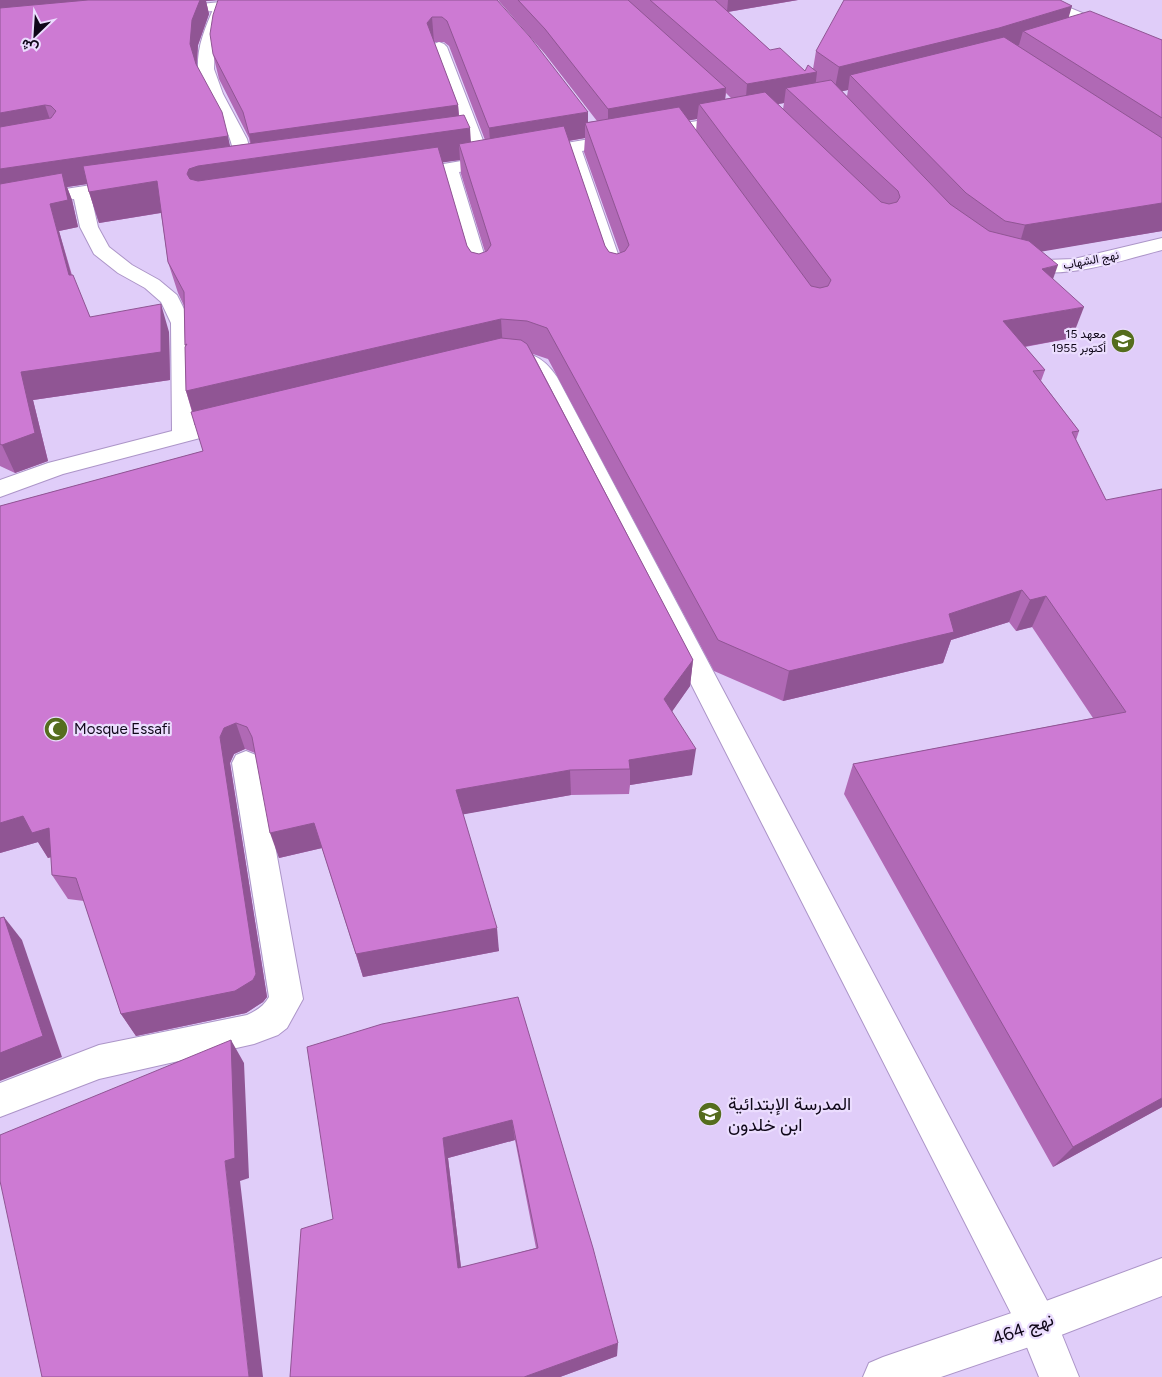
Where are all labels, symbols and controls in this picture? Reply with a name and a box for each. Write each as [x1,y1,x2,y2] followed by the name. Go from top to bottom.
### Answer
[10,10,60,60] north arrow
[18,35,41,58] text: ش
[1062,248,1121,274] street label: نهج الشهاب
[1052,327,1106,356] place label: معهد 15 أكتوبر 1955
[1110,328,1136,354] school or university icon: معهد 15 أكتوبر 1955
[43,716,69,742] mosque icon: Mosque Essafi
[74,720,171,738] place label: Mosque Essafi
[728,1093,851,1136] place label: المدرسة الإبتدائية ابن خلدون
[697,1101,723,1127] school or university icon: المدرسة الإبتدائية ابن خلدون
[989,1308,1057,1351] street label: نهج 464

